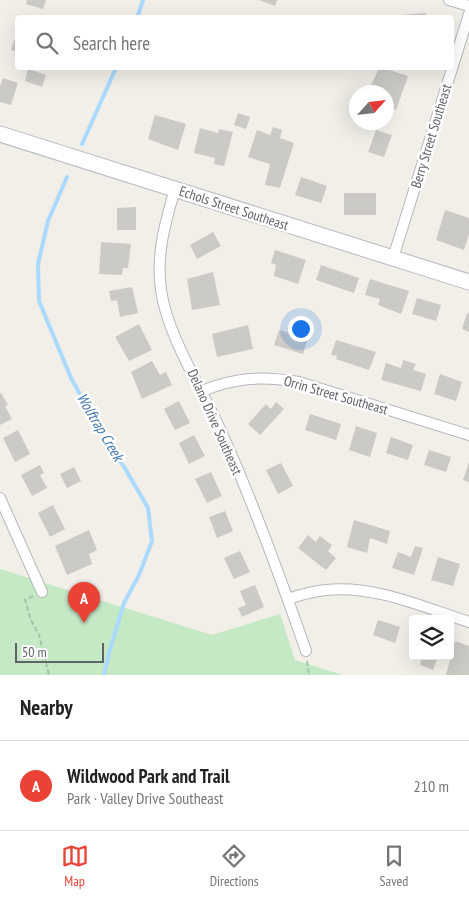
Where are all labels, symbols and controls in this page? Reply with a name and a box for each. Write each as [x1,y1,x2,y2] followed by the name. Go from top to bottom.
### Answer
[15,15,454,70] search box
[33,29,61,57] icon: search
[73,31,150,55] text: Search here
[407,82,455,190] street label: Berry Street Southeast
[349,85,394,130] north arrow
[177,182,291,234] street label: Echols Street Southeast
[288,316,314,342] your location
[184,366,246,478] street label: Delano Drive Southeast
[282,372,390,419] street label: Orrin Street Southeast
[73,389,129,466] water label: Wolftrap Creek
[68,582,100,623] pin: A
[409,615,454,660] map controls
[409,615,454,660] button: layers
[15,640,104,663] scale bar
[22,643,47,661] text: 50 m
[20,694,73,721] text: Nearby
[67,764,230,788] text: Wildwood Park and Trail
[32,776,40,796] text: A
[414,776,449,796] text: 210 m
[67,788,224,808] text: Park · Valley Drive Southeast
[61,842,89,890] tab: Map
[210,842,258,890] tab: Directions
[380,842,408,890] tab: Saved

